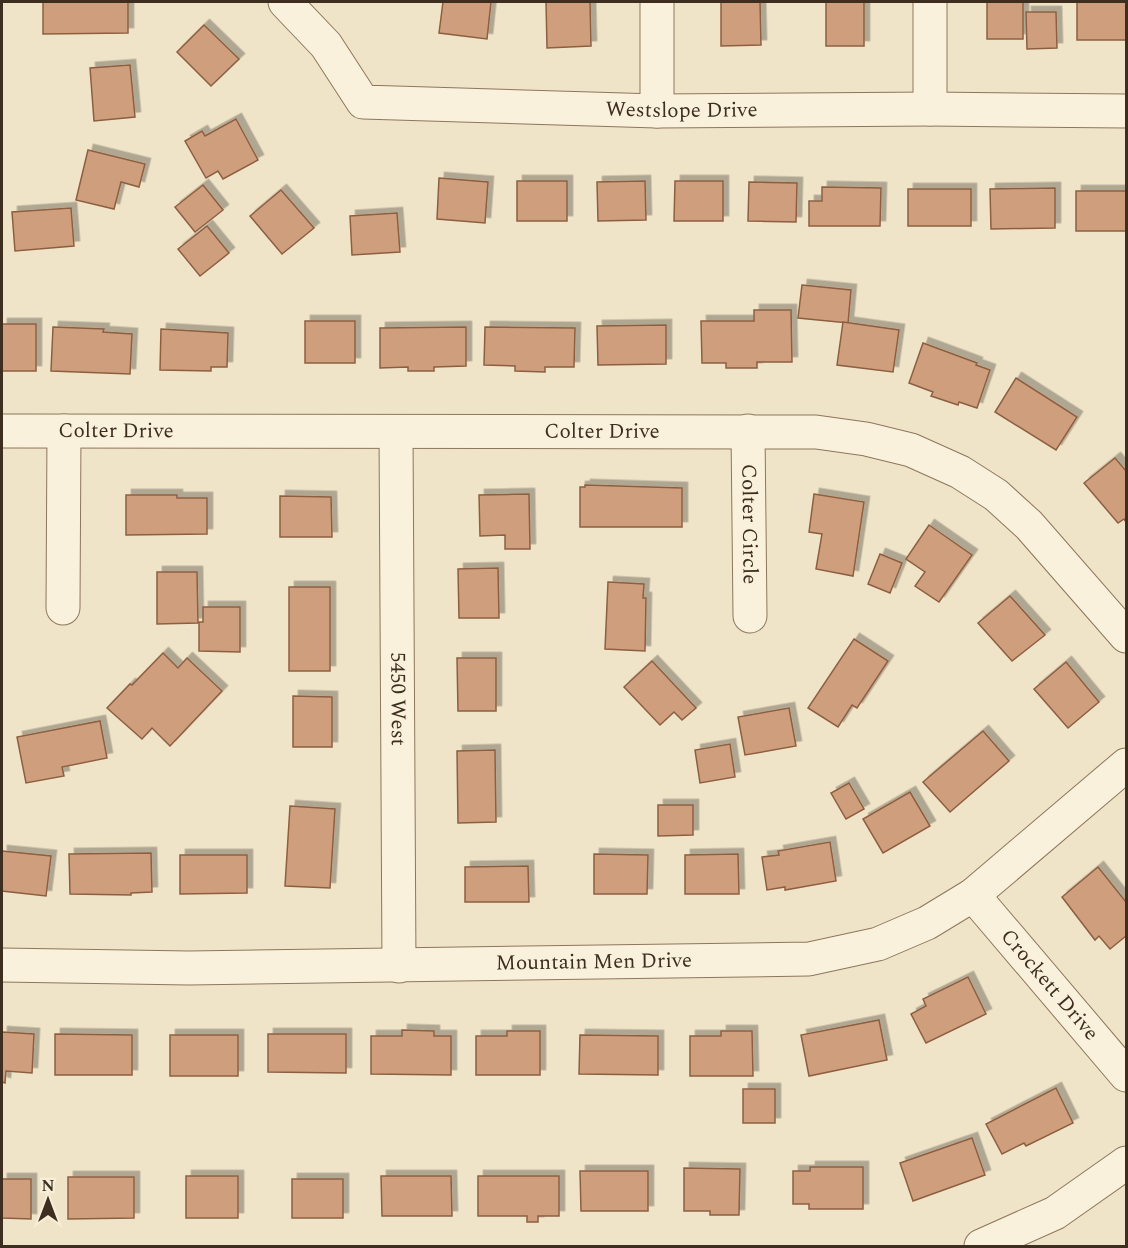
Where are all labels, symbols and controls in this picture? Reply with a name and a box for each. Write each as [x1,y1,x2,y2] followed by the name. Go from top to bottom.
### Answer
[605,93,758,127] street label: Westslope Drive
[58,415,174,447] street label: Colter Drive
[544,416,660,448] street label: Colter Drive
[732,464,766,584] street label: Colter Circle
[381,652,414,746] street label: 5450 West
[992,922,1106,1048] street label: Crockett Drive
[495,945,692,980] street label: Mountain Men Drive
[18,1170,78,1230] north arrow
[41,1174,55,1198] text: N

